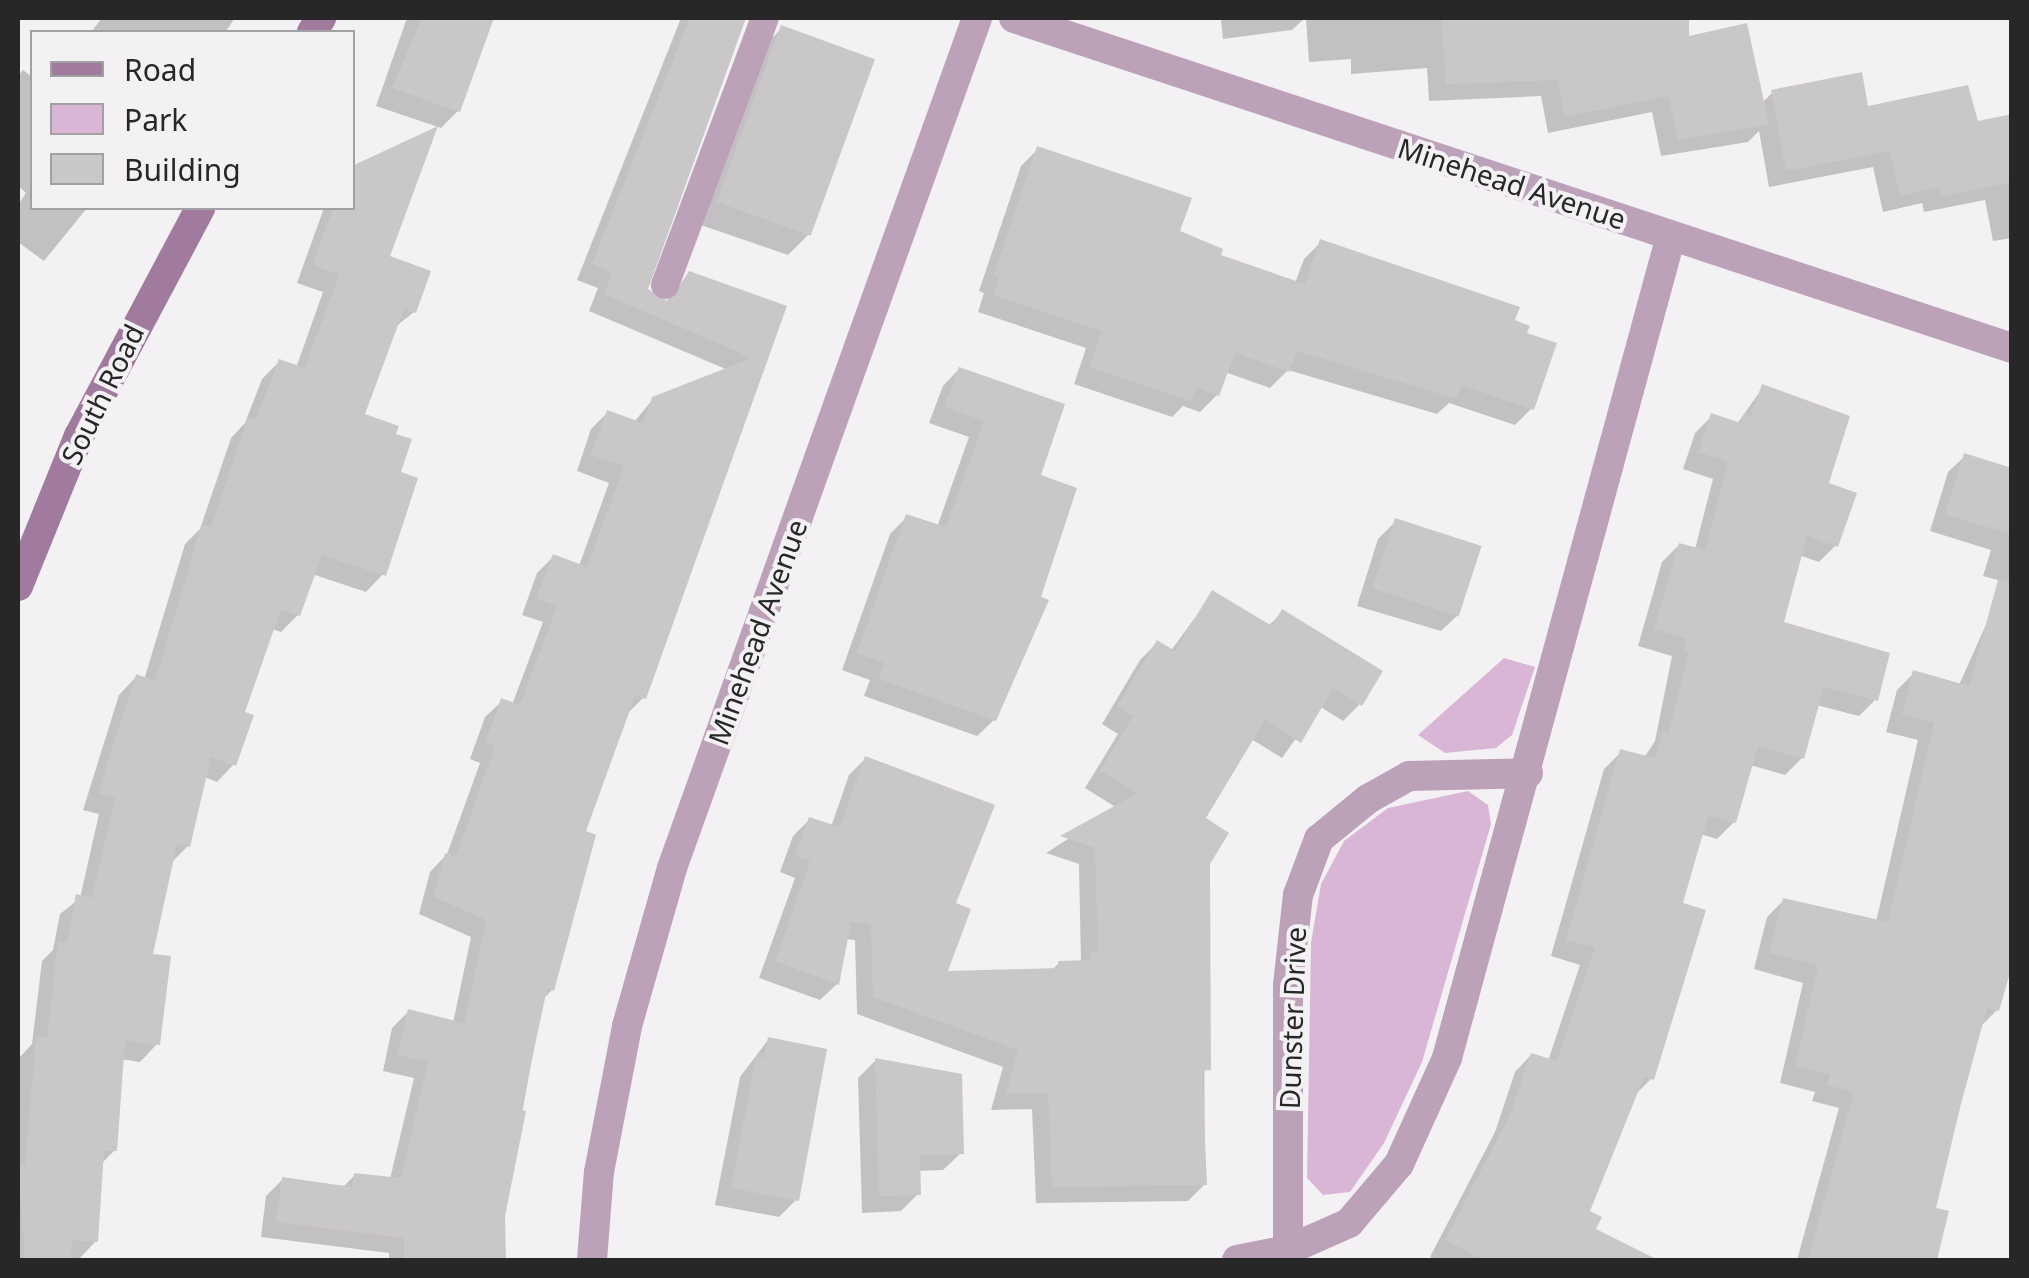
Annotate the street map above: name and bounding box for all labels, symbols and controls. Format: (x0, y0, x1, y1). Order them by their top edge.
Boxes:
legend (30, 30, 355, 210)
text: Road (124, 49, 196, 90)
text: Park (124, 99, 187, 140)
street label: Minehead Avenue (1394, 130, 1630, 236)
text: Building (124, 149, 241, 190)
street label: South Road (54, 319, 150, 469)
street label: Minehead Avenue (701, 515, 813, 749)
street label: Dunster Drive (1272, 926, 1312, 1110)

